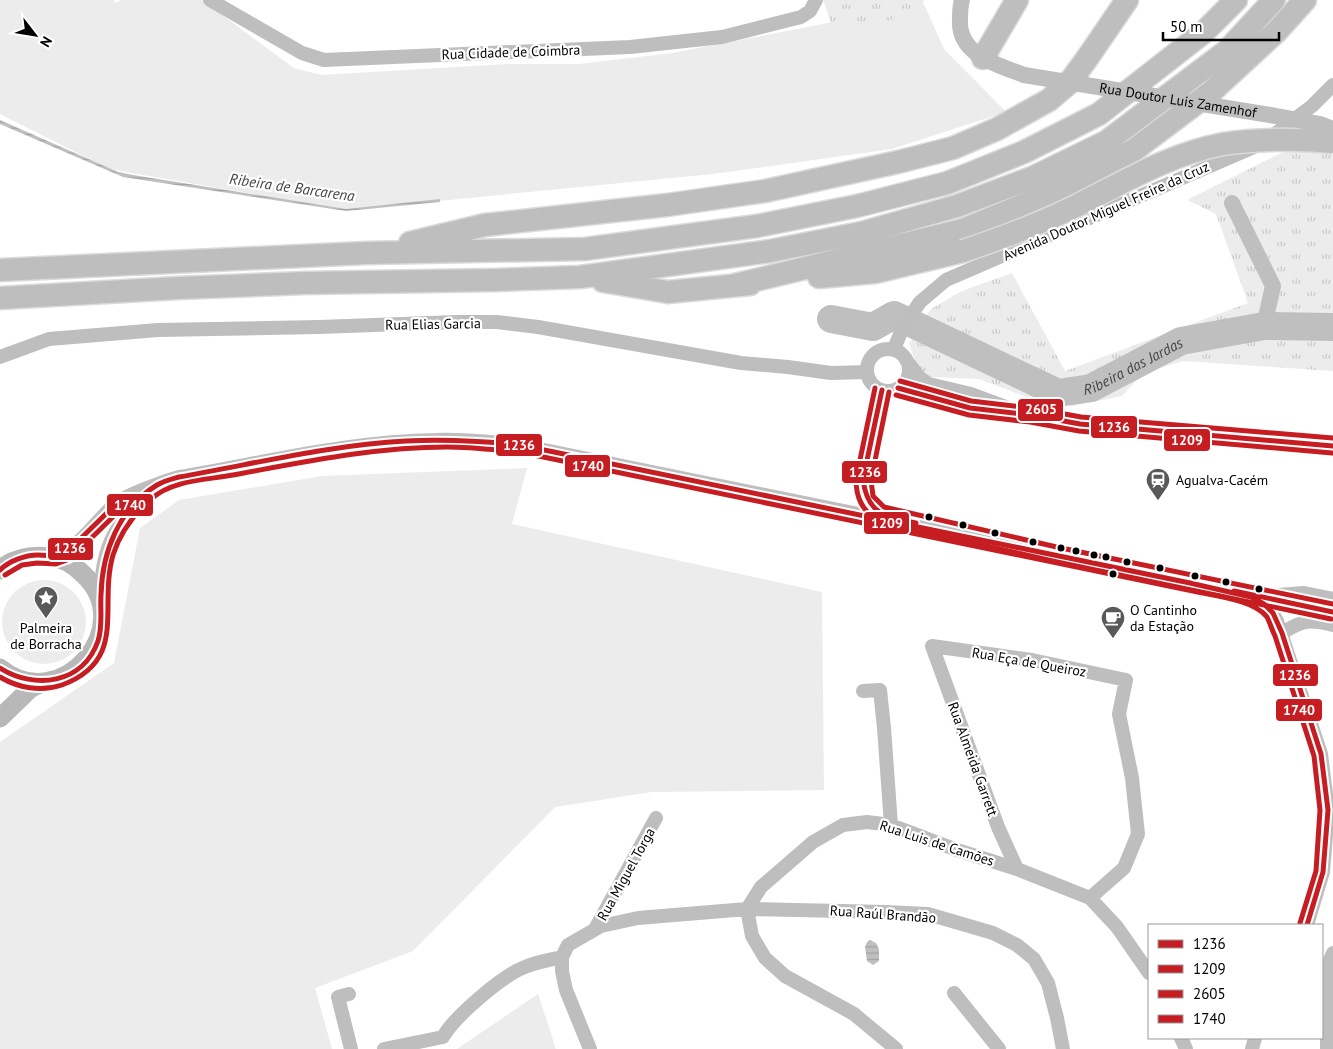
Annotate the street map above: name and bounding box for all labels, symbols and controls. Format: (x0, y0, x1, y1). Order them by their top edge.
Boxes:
north arrow (10, 10, 60, 60)
scale bar (1163, 10, 1279, 42)
text: 50 m (1170, 17, 1203, 36)
text: N (36, 33, 56, 50)
street label: Rua Cidade de Coimbra (441, 41, 581, 63)
street label: Rua Doutor Luis Zamenhof (1098, 78, 1258, 122)
street label: Avenida Doutor Miguel Freire da Cruz (1000, 157, 1212, 265)
water label: Ribeira de Barcarena (228, 169, 357, 205)
street label: Rua Elias Garcia (385, 314, 481, 334)
water label: Ribeira das Jardas (1082, 332, 1186, 399)
line badge: 2605 (1017, 398, 1064, 422)
text: 2605 (1025, 400, 1057, 418)
line badge: 1236 (1090, 415, 1138, 439)
text: 1236 (1098, 418, 1130, 436)
line badge: 1209 (1163, 428, 1211, 452)
text: 1209 (1171, 431, 1203, 449)
line badge: 1236 (495, 433, 543, 457)
text: 1236 (503, 436, 535, 454)
line badge: 1740 (564, 454, 611, 478)
text: 1740 (572, 457, 604, 475)
line badge: 1236 (841, 460, 888, 484)
text: 1236 (849, 463, 881, 481)
station icon: Agualva-Cacém (1145, 467, 1171, 501)
place label: Agualva-Cacém (1176, 471, 1268, 489)
line badge: 1740 (106, 493, 154, 517)
text: 1740 (114, 496, 146, 514)
line badge: 1209 (863, 511, 910, 535)
unlabelled marker (924, 512, 934, 522)
text: 1209 (871, 514, 903, 532)
unlabelled marker (958, 520, 968, 530)
unlabelled marker (990, 528, 1000, 538)
line badge: 1236 (47, 537, 94, 561)
unlabelled marker (1028, 537, 1038, 547)
text: 1236 (54, 539, 86, 557)
unlabelled marker (1056, 543, 1066, 553)
unlabelled marker (1071, 546, 1081, 556)
unlabelled marker (1089, 550, 1099, 560)
unlabelled marker (1101, 552, 1111, 562)
unlabelled marker (1122, 557, 1132, 567)
unlabelled marker (1155, 563, 1165, 573)
unlabelled marker (1108, 569, 1118, 579)
unlabelled marker (1190, 571, 1200, 581)
unlabelled marker (1221, 577, 1231, 587)
unlabelled marker (1254, 584, 1264, 594)
place icon: Palmeira de Borracha (33, 585, 59, 619)
place label: O Cantinho da Estação (1130, 601, 1197, 635)
cafe icon: O Cantinho da Estação (1100, 605, 1126, 639)
place label: Palmeira de Borracha (10, 619, 82, 653)
street label: Rua Eça de Queiroz (971, 643, 1087, 681)
line badge: 1236 (1272, 663, 1319, 687)
text: 1236 (1279, 666, 1311, 684)
line badge: 1740 (1275, 698, 1323, 722)
street label: Rua Almeida Garrett (944, 699, 1002, 819)
text: 1740 (1283, 701, 1315, 719)
street label: Rua Luis de Camões (878, 816, 997, 870)
street label: Rua Miguel Torga (593, 824, 659, 924)
street label: Rua Raúl Brandão (829, 901, 937, 927)
legend (1148, 924, 1323, 1039)
text: 1236 (1193, 934, 1226, 953)
text: 1209 (1193, 959, 1226, 978)
text: 2605 (1193, 984, 1226, 1003)
text: 1740 (1193, 1009, 1226, 1028)

